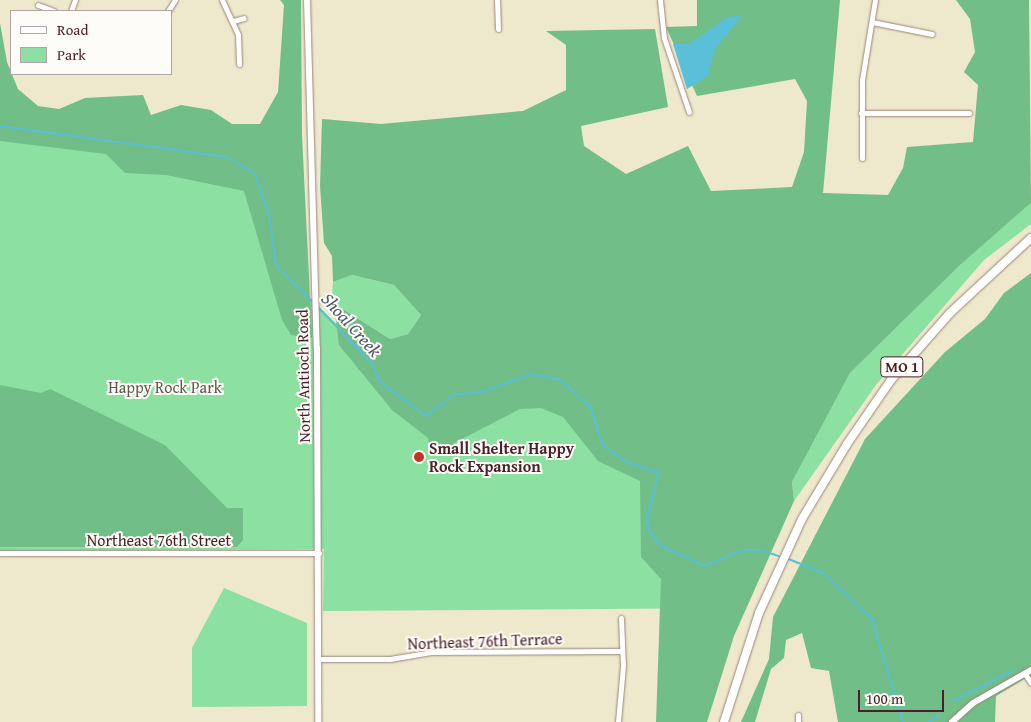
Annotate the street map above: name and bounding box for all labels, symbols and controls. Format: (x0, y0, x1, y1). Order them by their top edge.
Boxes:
legend (10, 10, 172, 75)
text: Road (57, 19, 88, 40)
text: Park (57, 44, 86, 65)
water label: Shoal Creek (317, 288, 385, 362)
street label: North Antioch Road (292, 309, 314, 443)
road number: MO 1 (880, 354, 924, 380)
park label: Happy Rock Park (108, 377, 222, 397)
place label: Small Shelter Happy Rock Expansion (429, 438, 574, 476)
marker: Small Shelter Happy Rock Expansion (413, 451, 425, 463)
street label: Northeast 76th Street (87, 530, 231, 550)
street label: Northeast 76th Terrace (407, 629, 563, 653)
scale bar (861, 680, 947, 712)
text: 100 m (866, 688, 903, 709)

